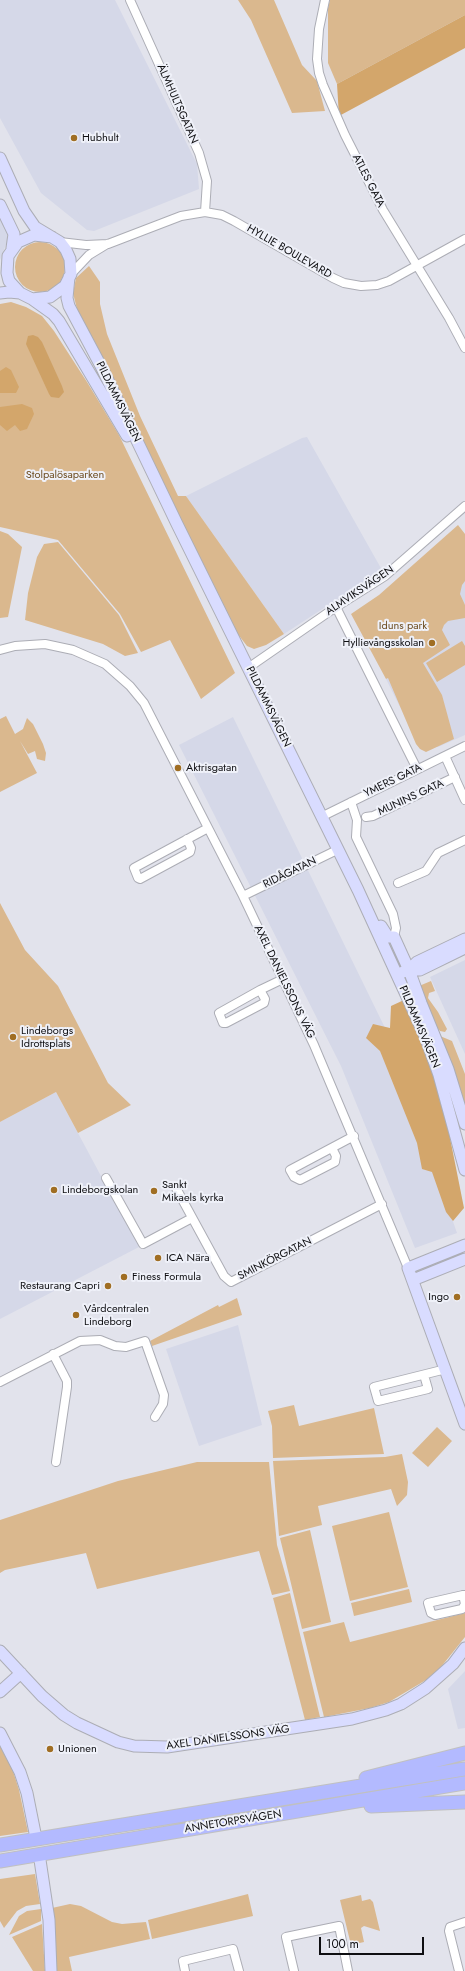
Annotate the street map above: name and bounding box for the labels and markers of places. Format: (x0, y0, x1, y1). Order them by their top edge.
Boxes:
place label: Hubhult (82, 131, 119, 145)
marker: Hubhult (69, 133, 79, 143)
place label: Hyllievångsskolan (343, 636, 424, 650)
marker: Hyllievångsskolan (427, 638, 437, 648)
place label: Aktrisgatan (186, 761, 237, 775)
marker: Aktrisgatan (173, 763, 183, 773)
place label: Lindeborgs Idrottsplats (21, 1024, 73, 1050)
marker: Lindeborgs Idrottsplats (8, 1032, 18, 1042)
place label: Sankt Mikaels kyrka (162, 1178, 224, 1204)
place label: Lindeborgskolan (62, 1183, 138, 1197)
marker: Lindeborgskolan (49, 1185, 59, 1195)
marker: Sankt Mikaels kyrka (149, 1186, 159, 1196)
place label: ICA Nära (166, 1251, 210, 1265)
marker: ICA Nära (153, 1253, 163, 1263)
place label: Finess Formula (132, 1270, 201, 1284)
marker: Finess Formula (119, 1272, 129, 1282)
place label: Restaurang Capri (20, 1279, 100, 1293)
marker: Restaurang Capri (103, 1281, 113, 1291)
place label: Ingo (428, 1290, 449, 1304)
marker: Ingo (452, 1292, 462, 1302)
place label: Vårdcentralen Lindeborg (84, 1302, 149, 1328)
marker: Vårdcentralen Lindeborg (71, 1310, 81, 1320)
place label: Unionen (58, 1742, 97, 1756)
marker: Unionen (45, 1744, 55, 1754)

